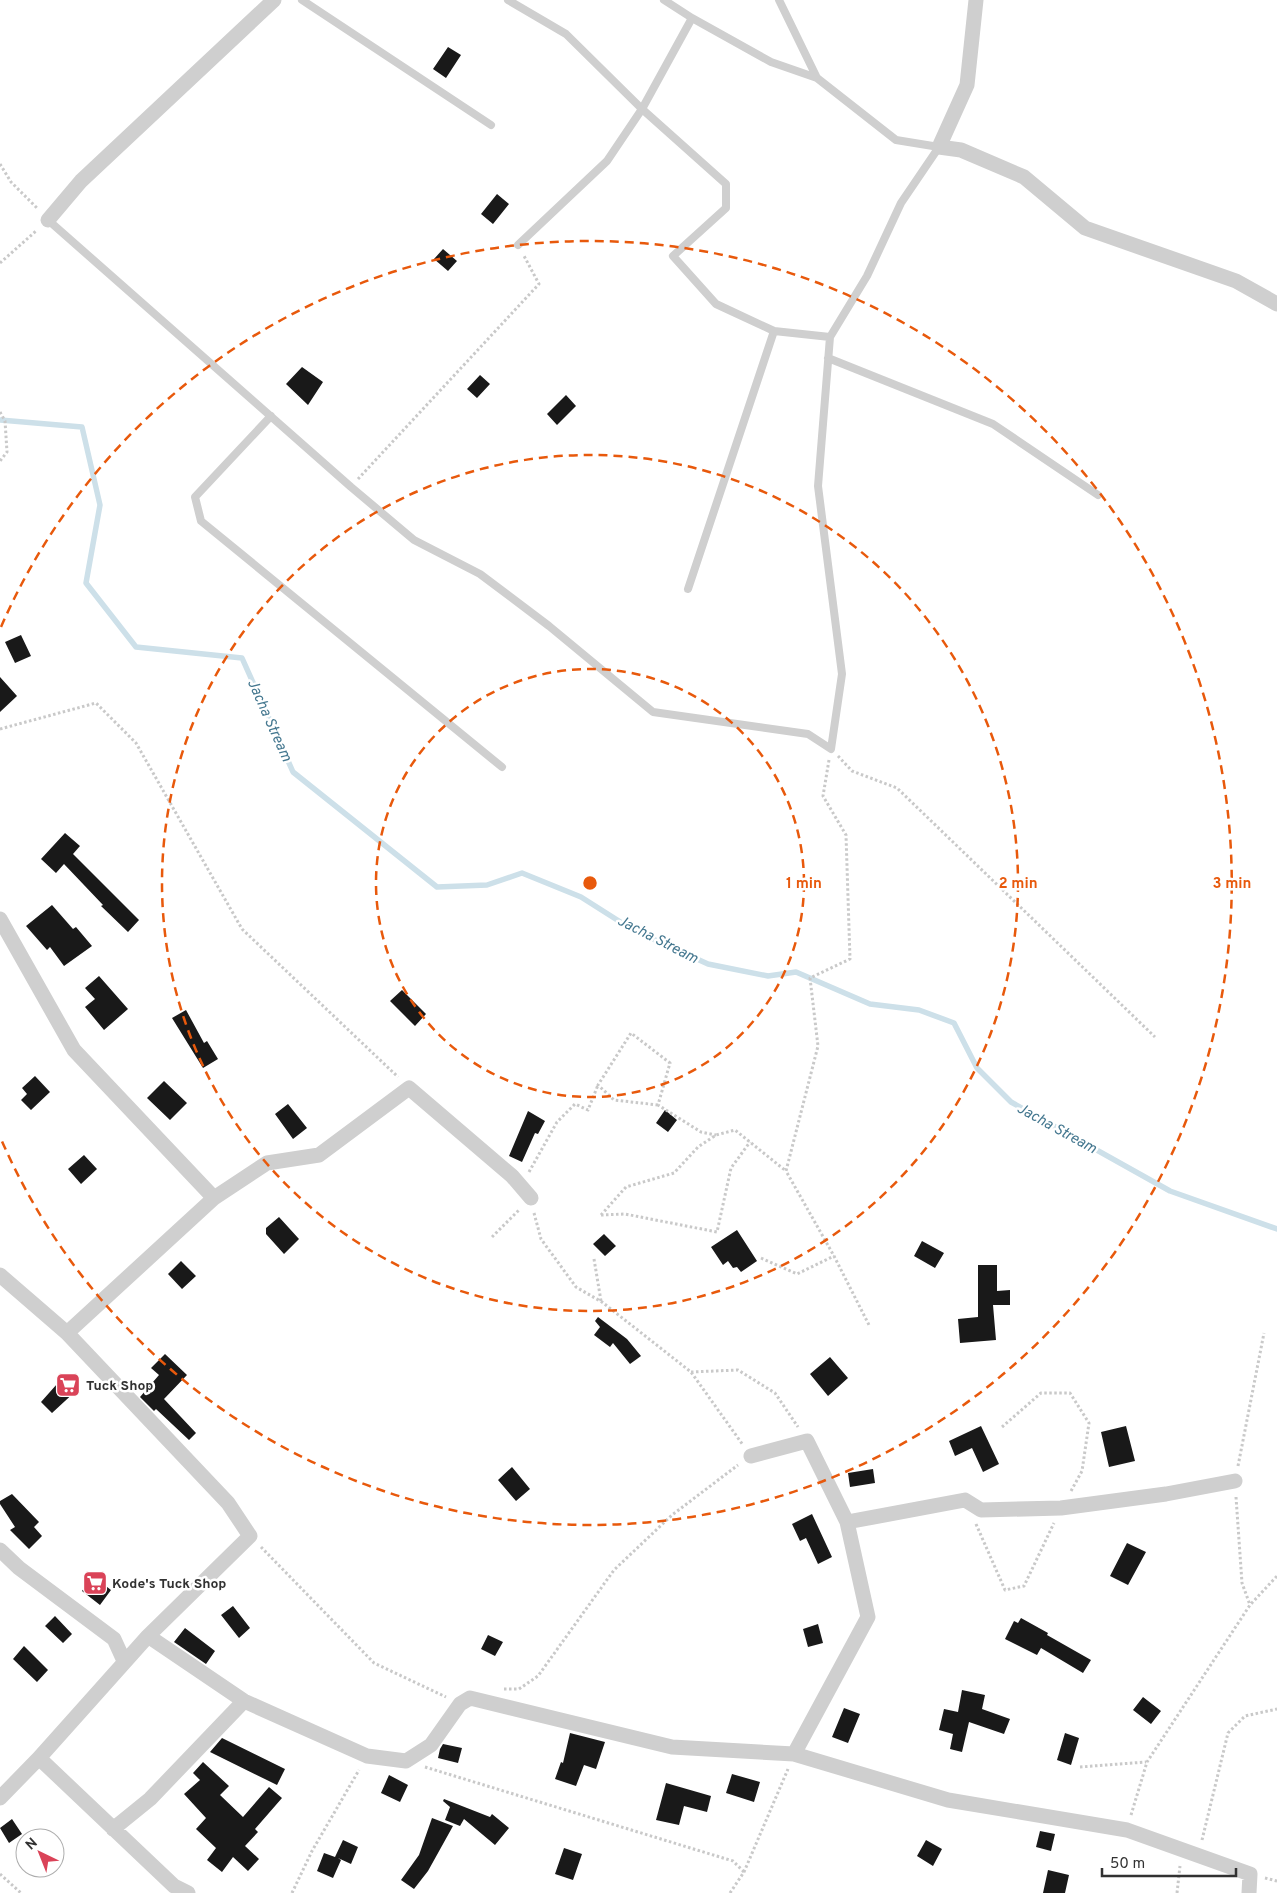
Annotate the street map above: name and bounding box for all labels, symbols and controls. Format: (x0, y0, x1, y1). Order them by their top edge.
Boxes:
water label: Jacha Stream (242, 676, 296, 765)
centre of rings (581, 874, 599, 892)
text: 1 min (786, 875, 822, 894)
text: 2 min (998, 875, 1038, 894)
text: 3 min (1212, 875, 1252, 894)
water label: Jacha Stream (614, 912, 702, 969)
water label: Jacha Stream (1013, 1100, 1100, 1159)
supermarket icon: Tuck Shop (55, 1372, 81, 1398)
place label: Tuck Shop (86, 1378, 153, 1395)
supermarket icon: Kode's Tuck Shop (82, 1570, 108, 1596)
place label: Kode's Tuck Shop (112, 1576, 226, 1593)
north arrow (15, 1828, 65, 1878)
text: N (23, 1835, 42, 1854)
scale bar (1102, 1846, 1236, 1878)
text: 50 m (1110, 1855, 1145, 1874)

